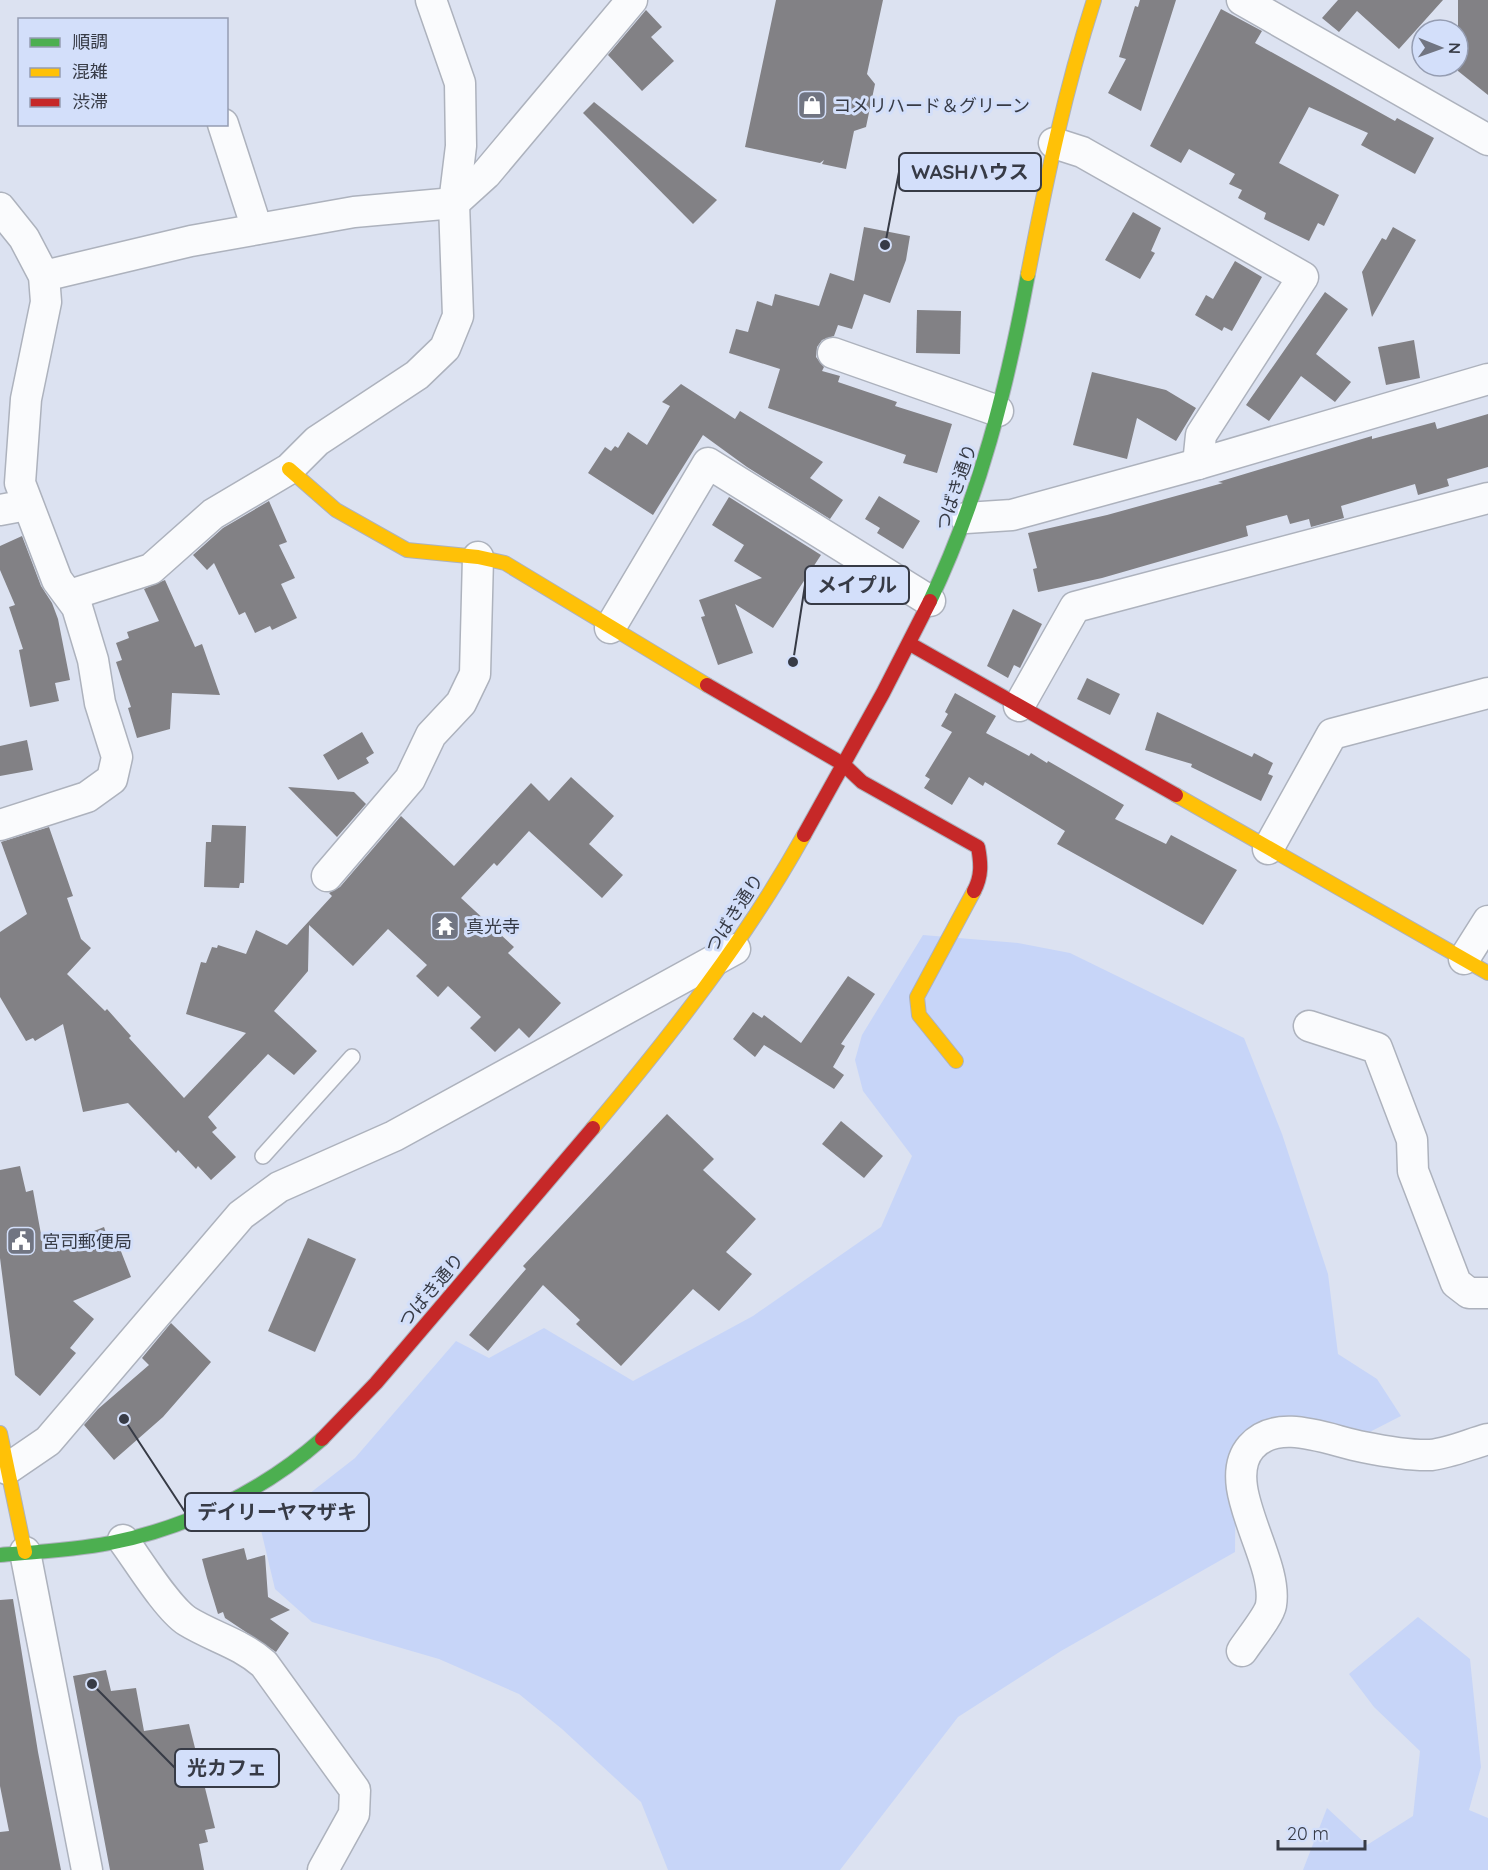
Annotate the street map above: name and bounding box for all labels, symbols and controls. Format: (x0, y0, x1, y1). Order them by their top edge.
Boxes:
legend (18, 18, 228, 126)
north arrow (1410, 18, 1470, 78)
text: 順調 (72, 30, 108, 53)
text: N (1445, 42, 1465, 54)
text: 混雑 (72, 60, 108, 83)
shop icon: コメリハード＆グリーン (796, 89, 828, 121)
text: 渋滞 (72, 90, 108, 113)
place label: コメリハード＆グリーン (833, 94, 1030, 117)
callout: WASHハウス (899, 153, 1041, 191)
text: WASHハウス (911, 159, 1029, 184)
street label: つばき通り (930, 441, 982, 533)
callout: メイプル (805, 566, 909, 604)
text: メイプル (817, 572, 897, 597)
street label: つばき通り (700, 869, 768, 957)
temple icon: 真光寺 (429, 910, 461, 942)
place label: 真光寺 (466, 915, 520, 938)
public building icon: 宮司郵便局 (5, 1225, 37, 1257)
place label: 宮司郵便局 (42, 1230, 132, 1253)
street label: つばき通り (393, 1248, 469, 1332)
callout: デイリーヤマザキ (185, 1493, 369, 1531)
text: デイリーヤマザキ (197, 1499, 357, 1524)
callout: 光カフェ (175, 1749, 279, 1787)
text: 光カフェ (187, 1755, 267, 1780)
scale bar (1278, 1813, 1365, 1851)
text: 20 m (1287, 1822, 1329, 1845)

